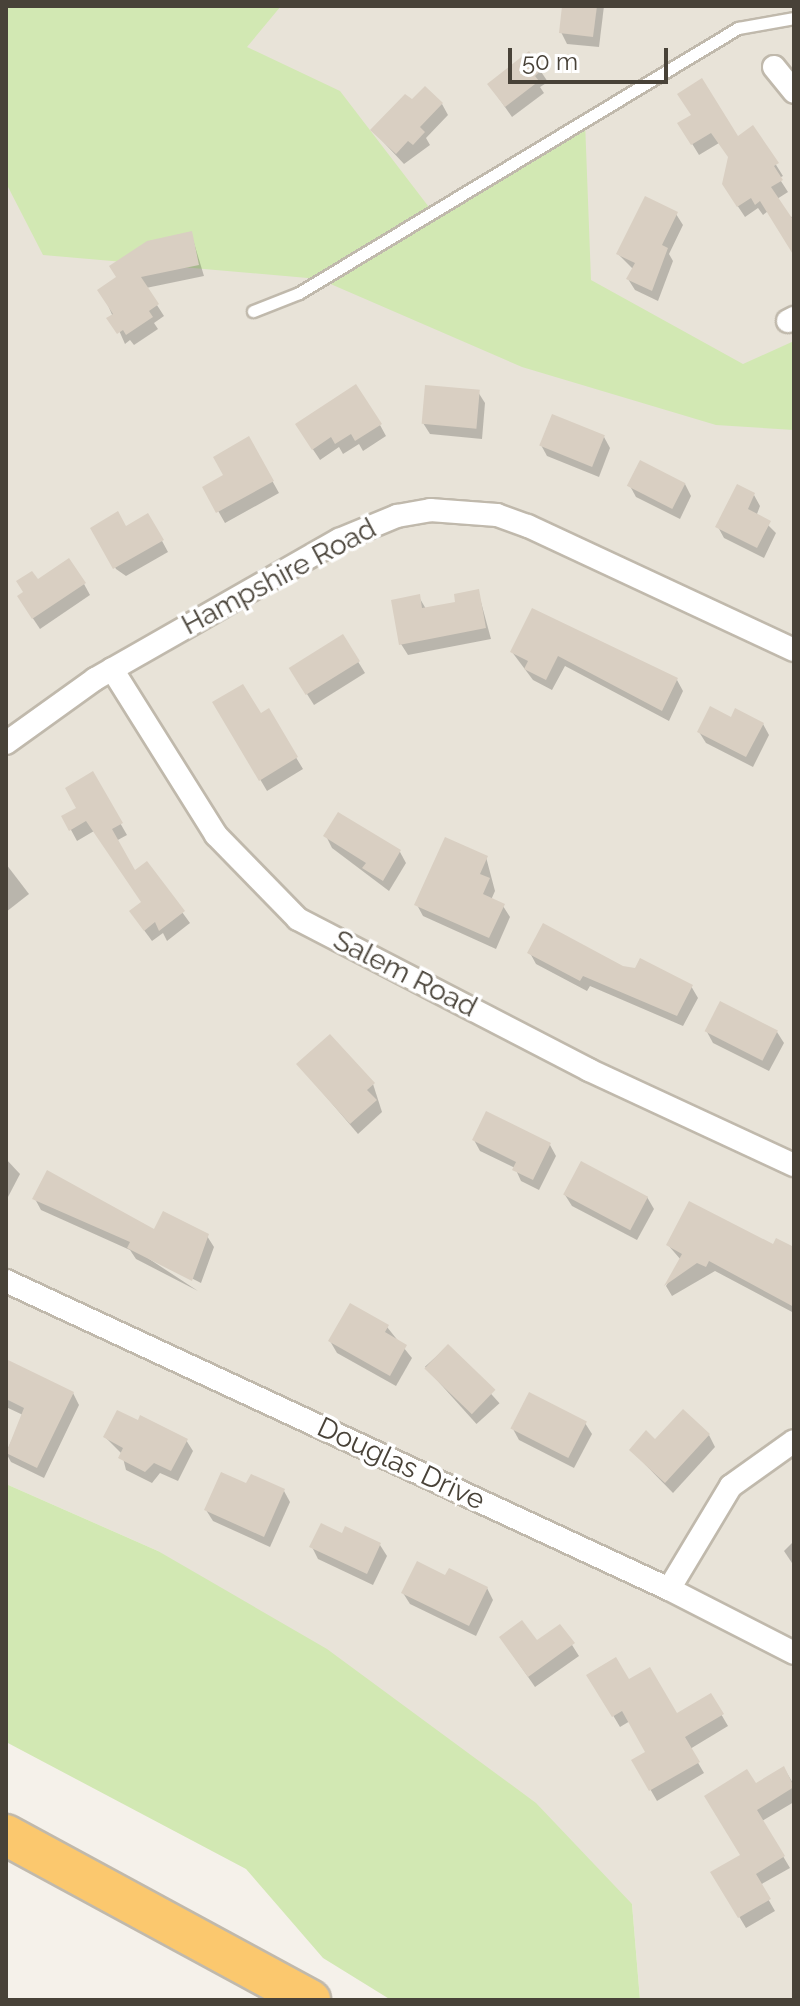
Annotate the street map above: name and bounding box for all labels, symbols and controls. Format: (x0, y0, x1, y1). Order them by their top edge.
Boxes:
scale bar (512, 32, 672, 82)
text: 50 m (522, 47, 578, 76)
street label: Hampshire Road (176, 512, 382, 642)
street label: Salem Road (328, 924, 482, 1024)
street label: Douglas Drive (312, 1411, 490, 1517)

